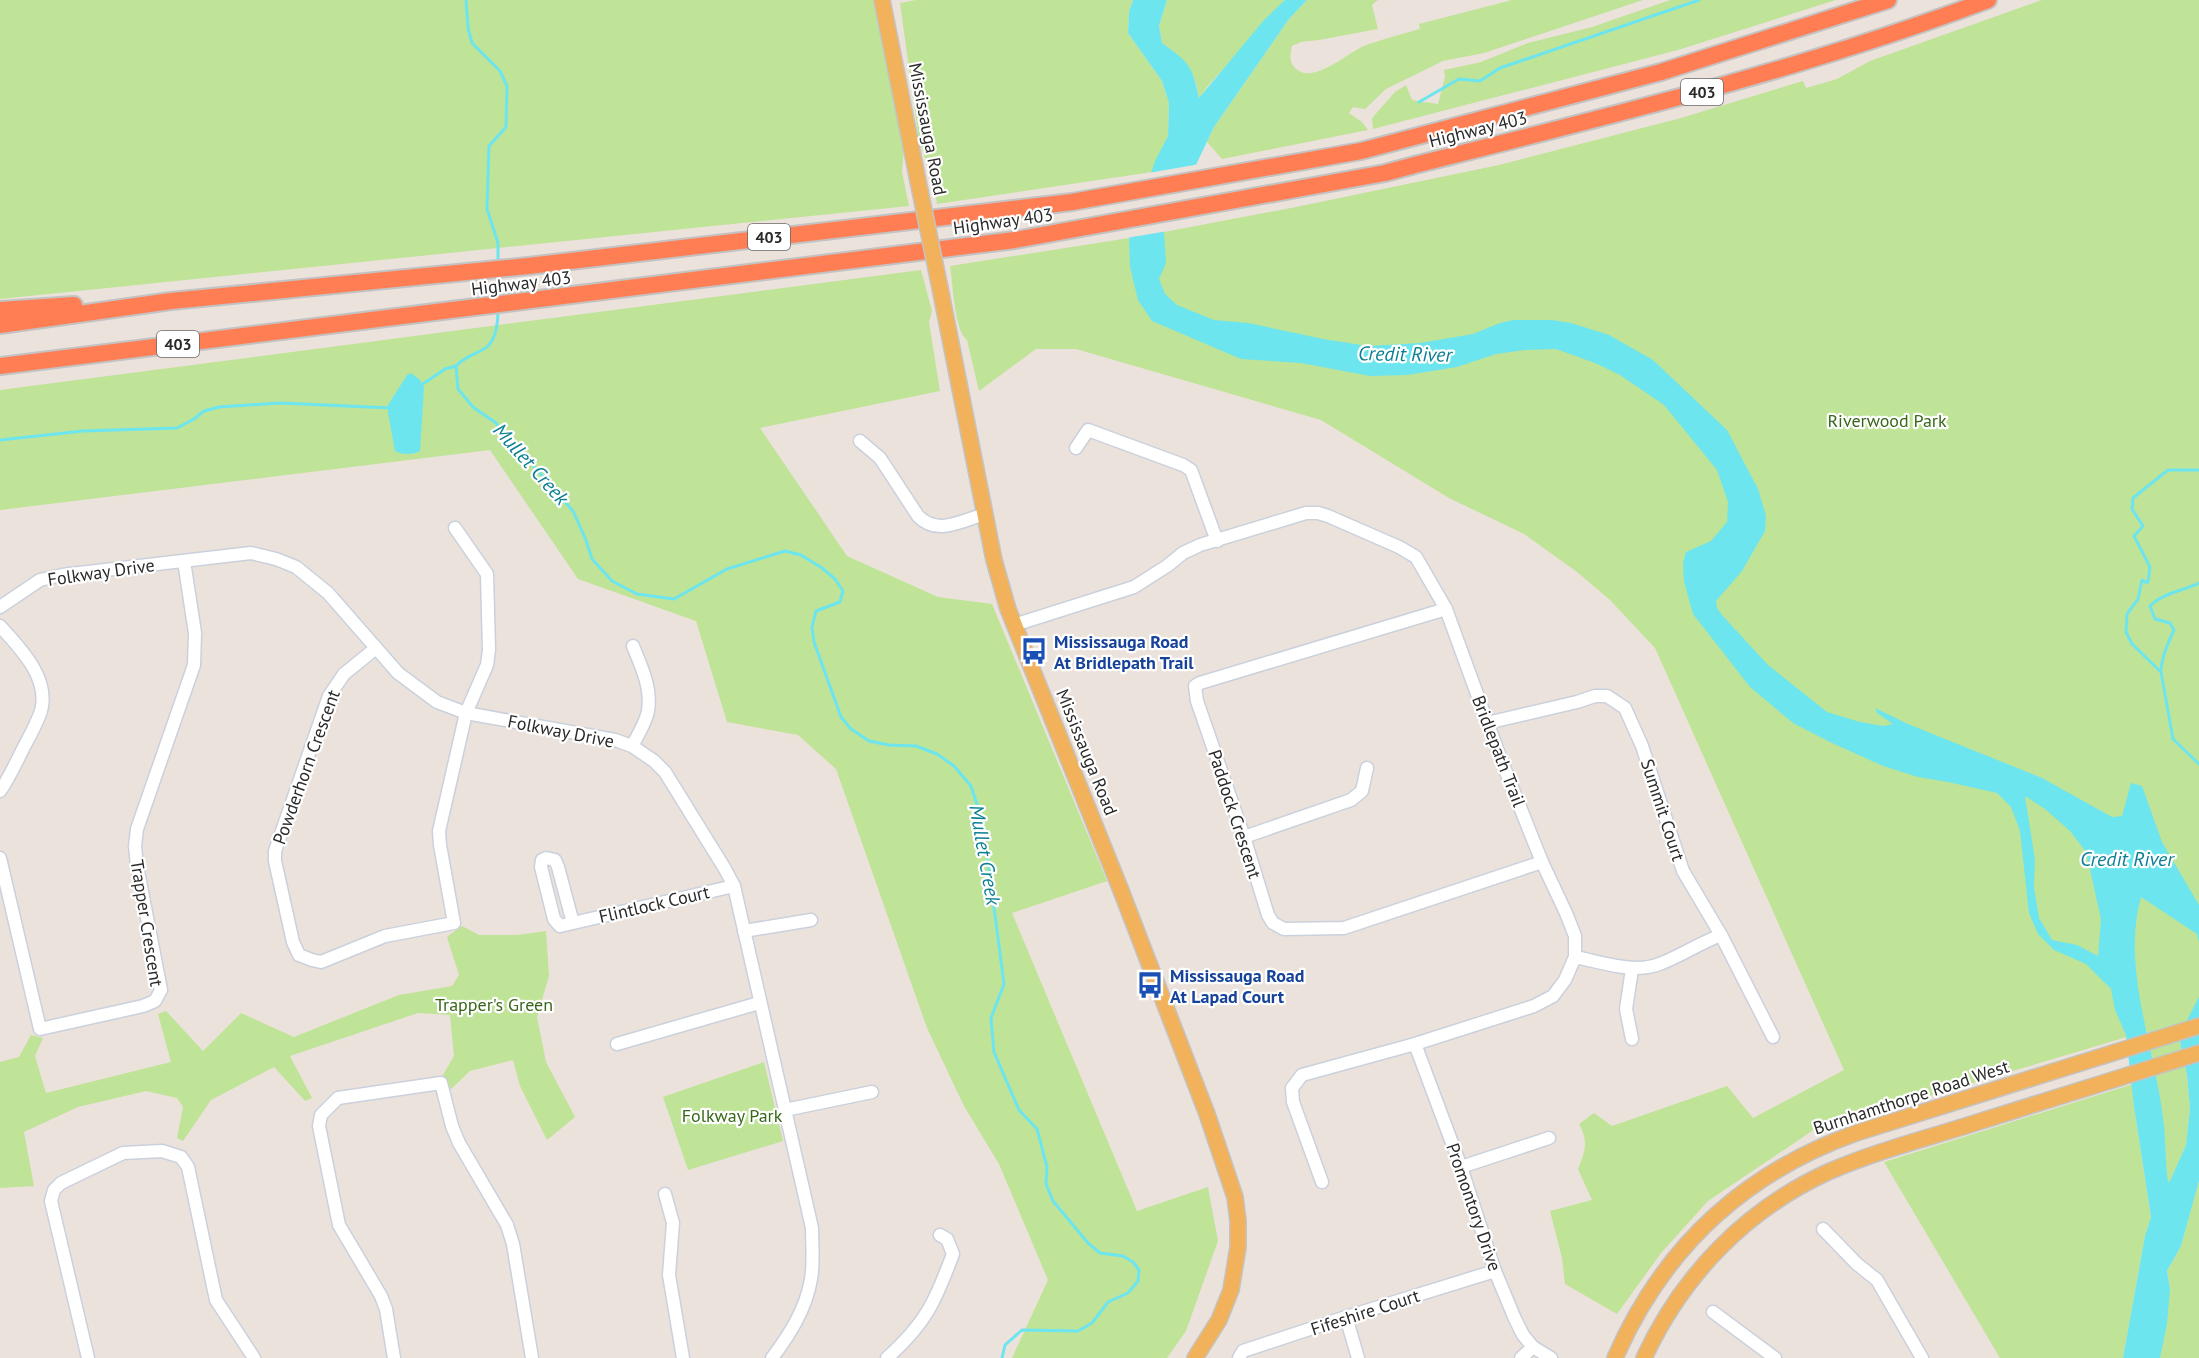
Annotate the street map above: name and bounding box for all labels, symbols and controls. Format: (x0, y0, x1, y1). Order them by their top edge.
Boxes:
street label: Mississauga Road (904, 61, 952, 197)
road number: 403 (1681, 79, 1723, 105)
street label: Highway 403 (1426, 106, 1530, 152)
street label: Highway 403 (952, 203, 1054, 239)
road number: 403 (748, 224, 790, 250)
street label: Highway 403 (470, 265, 572, 301)
road number: 403 (157, 331, 199, 357)
water label: Credit River (1358, 340, 1454, 368)
park label: Riverwood Park (1827, 409, 1947, 432)
water label: Mullet Creek (487, 418, 575, 511)
street label: Folkway Drive (46, 553, 156, 591)
place label: Mississauga Road At Bridlepath Trail (1054, 630, 1194, 674)
bus stop icon: Mississauga Road At Bridlepath Trail (1019, 636, 1049, 666)
street label: Mississauga Road (1051, 685, 1123, 819)
street label: Powderhorn Crescent (267, 687, 345, 847)
street label: Bridlepath Trail (1467, 692, 1531, 811)
street label: Folkway Drive (506, 709, 616, 753)
street label: Paddock Crescent (1203, 747, 1267, 881)
street label: Summit Court (1636, 756, 1690, 864)
water label: Mullet Creek (963, 803, 1007, 908)
water label: Credit River (2080, 846, 2175, 872)
street label: Trapper Crescent (126, 858, 168, 988)
street label: Flintlock Court (596, 880, 712, 928)
place label: Mississauga Road At Lapad Court (1170, 964, 1304, 1008)
bus stop icon: Mississauga Road At Lapad Court (1135, 970, 1165, 1000)
park label: Trapper's Green (435, 993, 553, 1016)
street label: Burnhamthorpe Road West (1810, 1054, 2012, 1140)
park label: Folkway Park (682, 1104, 783, 1127)
street label: Promontory Drive (1441, 1140, 1507, 1274)
street label: Fifeshire Court (1308, 1284, 1422, 1340)

